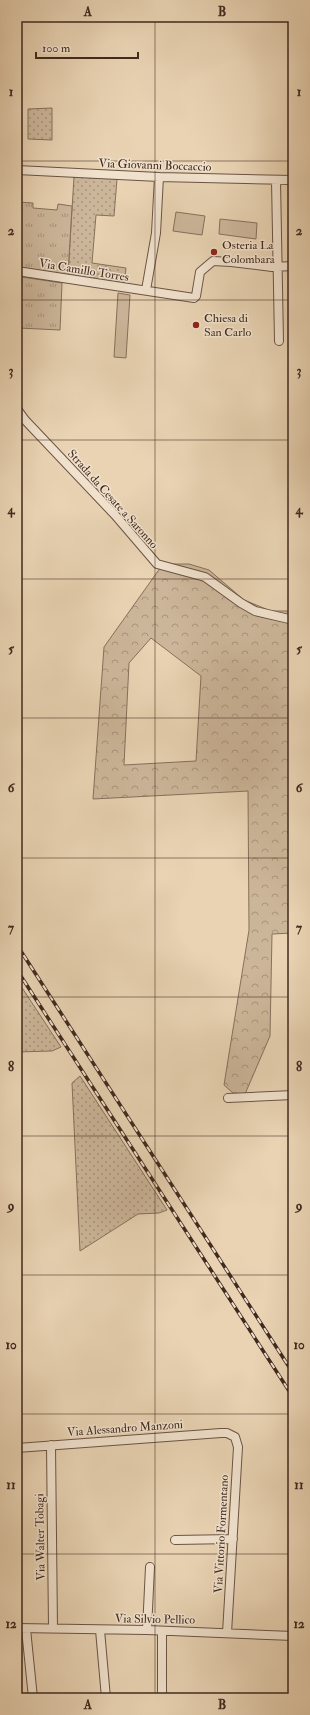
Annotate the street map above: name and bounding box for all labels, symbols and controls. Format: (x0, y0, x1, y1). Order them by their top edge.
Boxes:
text: A (83, 4, 93, 20)
text: B (218, 4, 226, 20)
scale bar (36, 34, 138, 60)
text: 100 m (42, 41, 71, 56)
text: 1 (9, 84, 14, 100)
text: 1 (297, 84, 302, 100)
street label: Via Giovanni Boccaccio (98, 156, 212, 175)
text: 2 (8, 223, 15, 239)
text: 2 (296, 223, 303, 239)
place label: Osteria La Colombara (222, 238, 276, 267)
marker: Osteria La Colombara (209, 247, 219, 257)
street label: Via Camillo Torres (38, 256, 130, 285)
place label: Chiesa di San Carlo (204, 311, 251, 340)
marker: Chiesa di San Carlo (191, 320, 201, 330)
text: 3 (9, 363, 14, 379)
text: 3 (297, 363, 302, 379)
street label: Strada da Cesate a Saronno (64, 447, 161, 552)
text: 4 (6, 502, 15, 518)
text: 4 (294, 502, 303, 518)
text: 5 (8, 641, 14, 657)
text: 5 (296, 641, 302, 657)
text: 6 (8, 780, 16, 796)
text: 6 (296, 780, 304, 796)
text: 7 (8, 920, 15, 936)
text: 7 (296, 920, 303, 936)
text: 8 (8, 1059, 14, 1075)
text: 8 (296, 1059, 302, 1075)
text: 9 (6, 1198, 15, 1214)
text: 9 (294, 1198, 303, 1214)
text: 10 (5, 1337, 17, 1353)
text: 10 (293, 1337, 305, 1353)
street label: Via Alessandro Manzoni (66, 1417, 184, 1440)
street label: Via Vittorio Formentano (211, 1474, 232, 1594)
text: 11 (6, 1477, 16, 1493)
text: 11 (294, 1477, 304, 1493)
street label: Via Walter Tobagi (32, 1493, 49, 1581)
street label: Via Silvio Pellico (115, 1611, 195, 1628)
text: 12 (5, 1616, 17, 1632)
text: 12 (293, 1616, 305, 1632)
text: A (83, 1697, 93, 1713)
text: B (218, 1697, 226, 1713)

